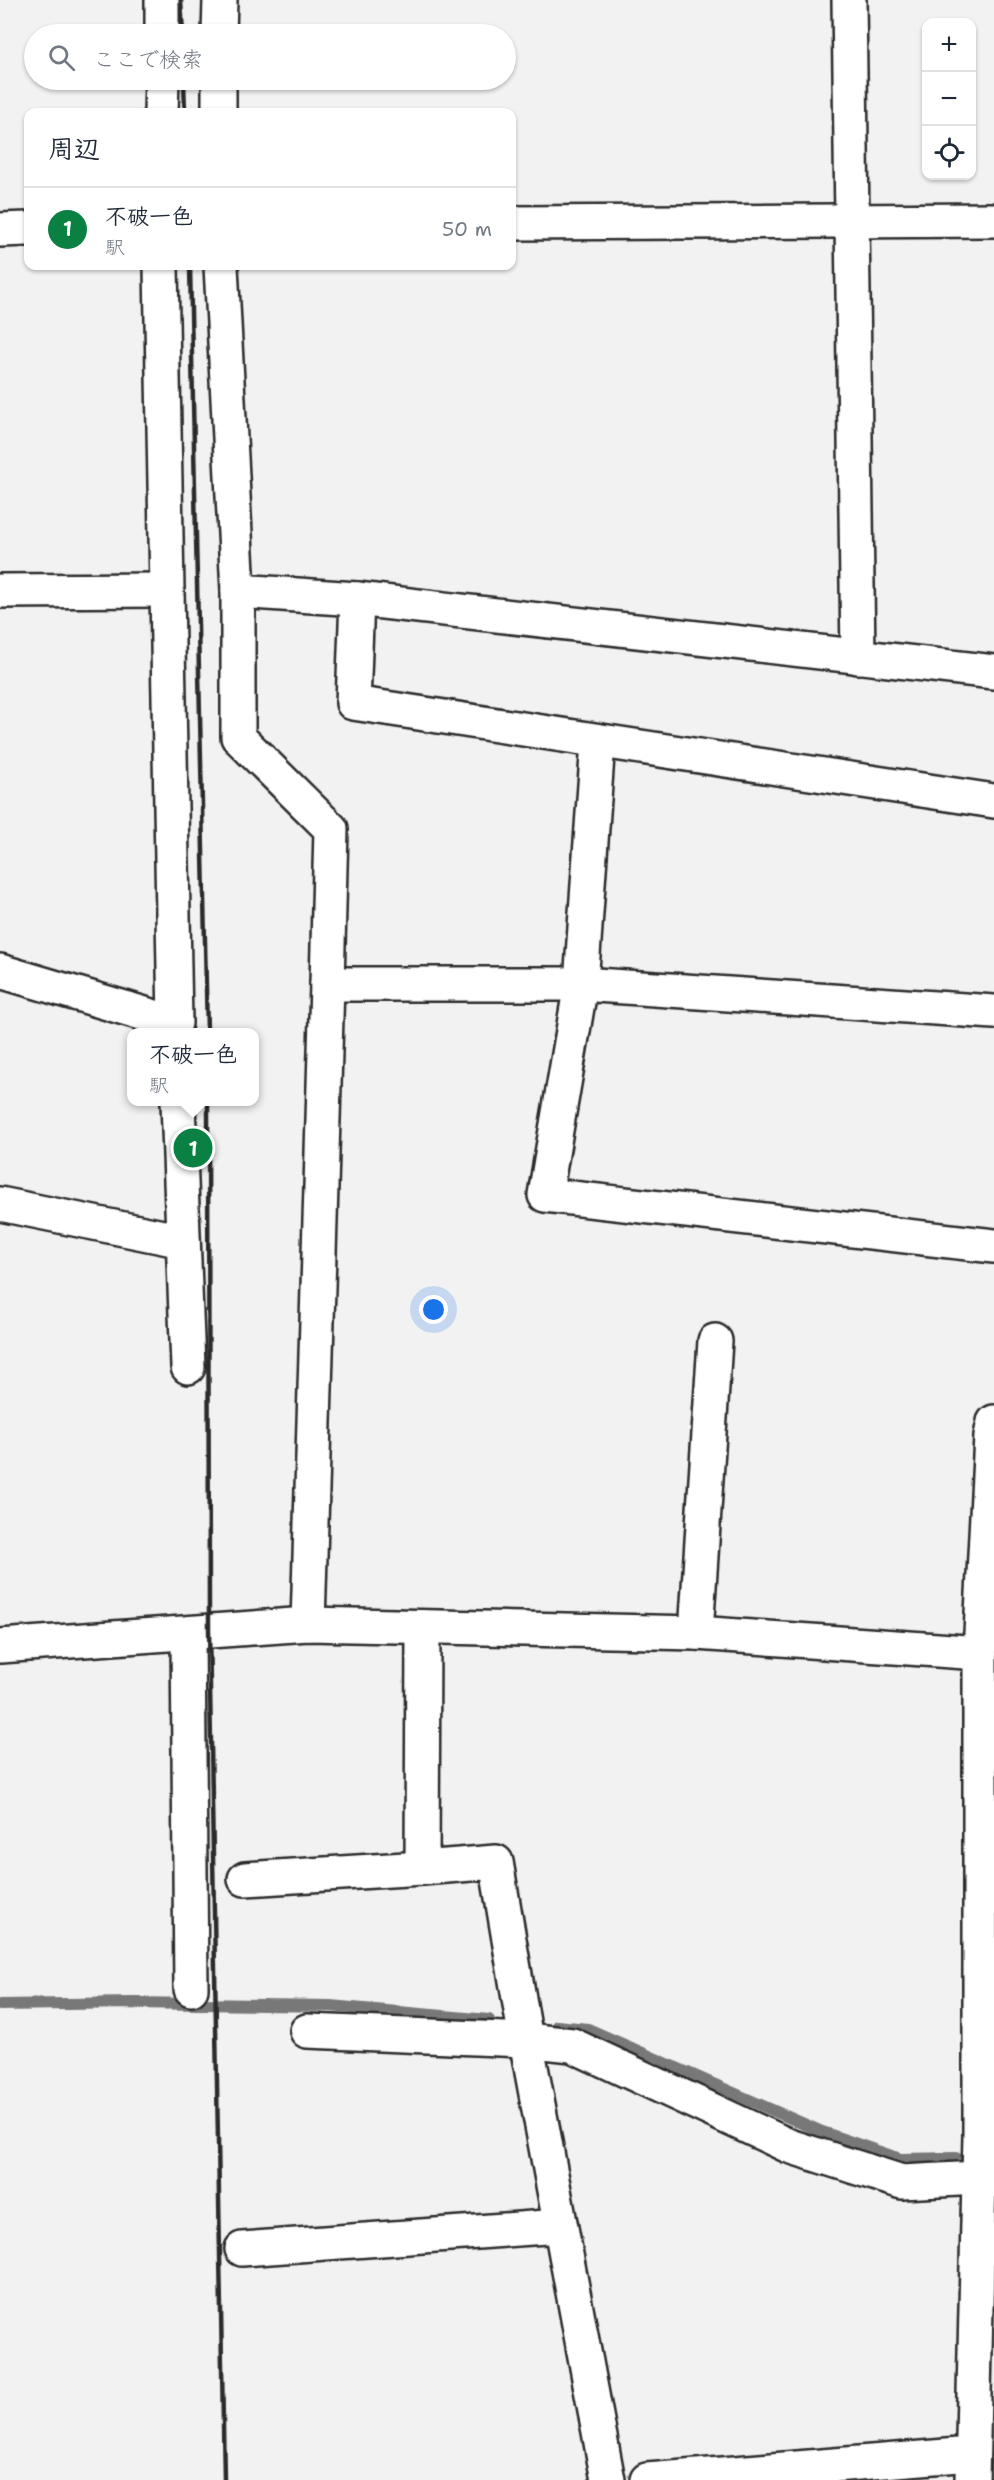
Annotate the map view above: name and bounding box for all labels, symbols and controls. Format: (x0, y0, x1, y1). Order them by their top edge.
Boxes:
map controls (922, 18, 976, 180)
button: + (922, 18, 976, 72)
search box (24, 24, 516, 90)
icon: search (45, 41, 78, 74)
text: ここで検索 (93, 45, 203, 74)
button: − (922, 72, 976, 126)
button: locate (922, 126, 976, 180)
text: 周辺 (48, 131, 100, 166)
text: 不破一色 (105, 202, 193, 231)
text: 1 (63, 216, 72, 242)
text: 50 m (442, 216, 492, 242)
text: 駅 (105, 234, 125, 260)
popup (127, 1028, 259, 1106)
text: 不破一色 (149, 1040, 237, 1069)
text: 駅 (149, 1072, 169, 1098)
pin: 1 (174, 1126, 212, 1170)
your location (419, 1295, 448, 1324)

